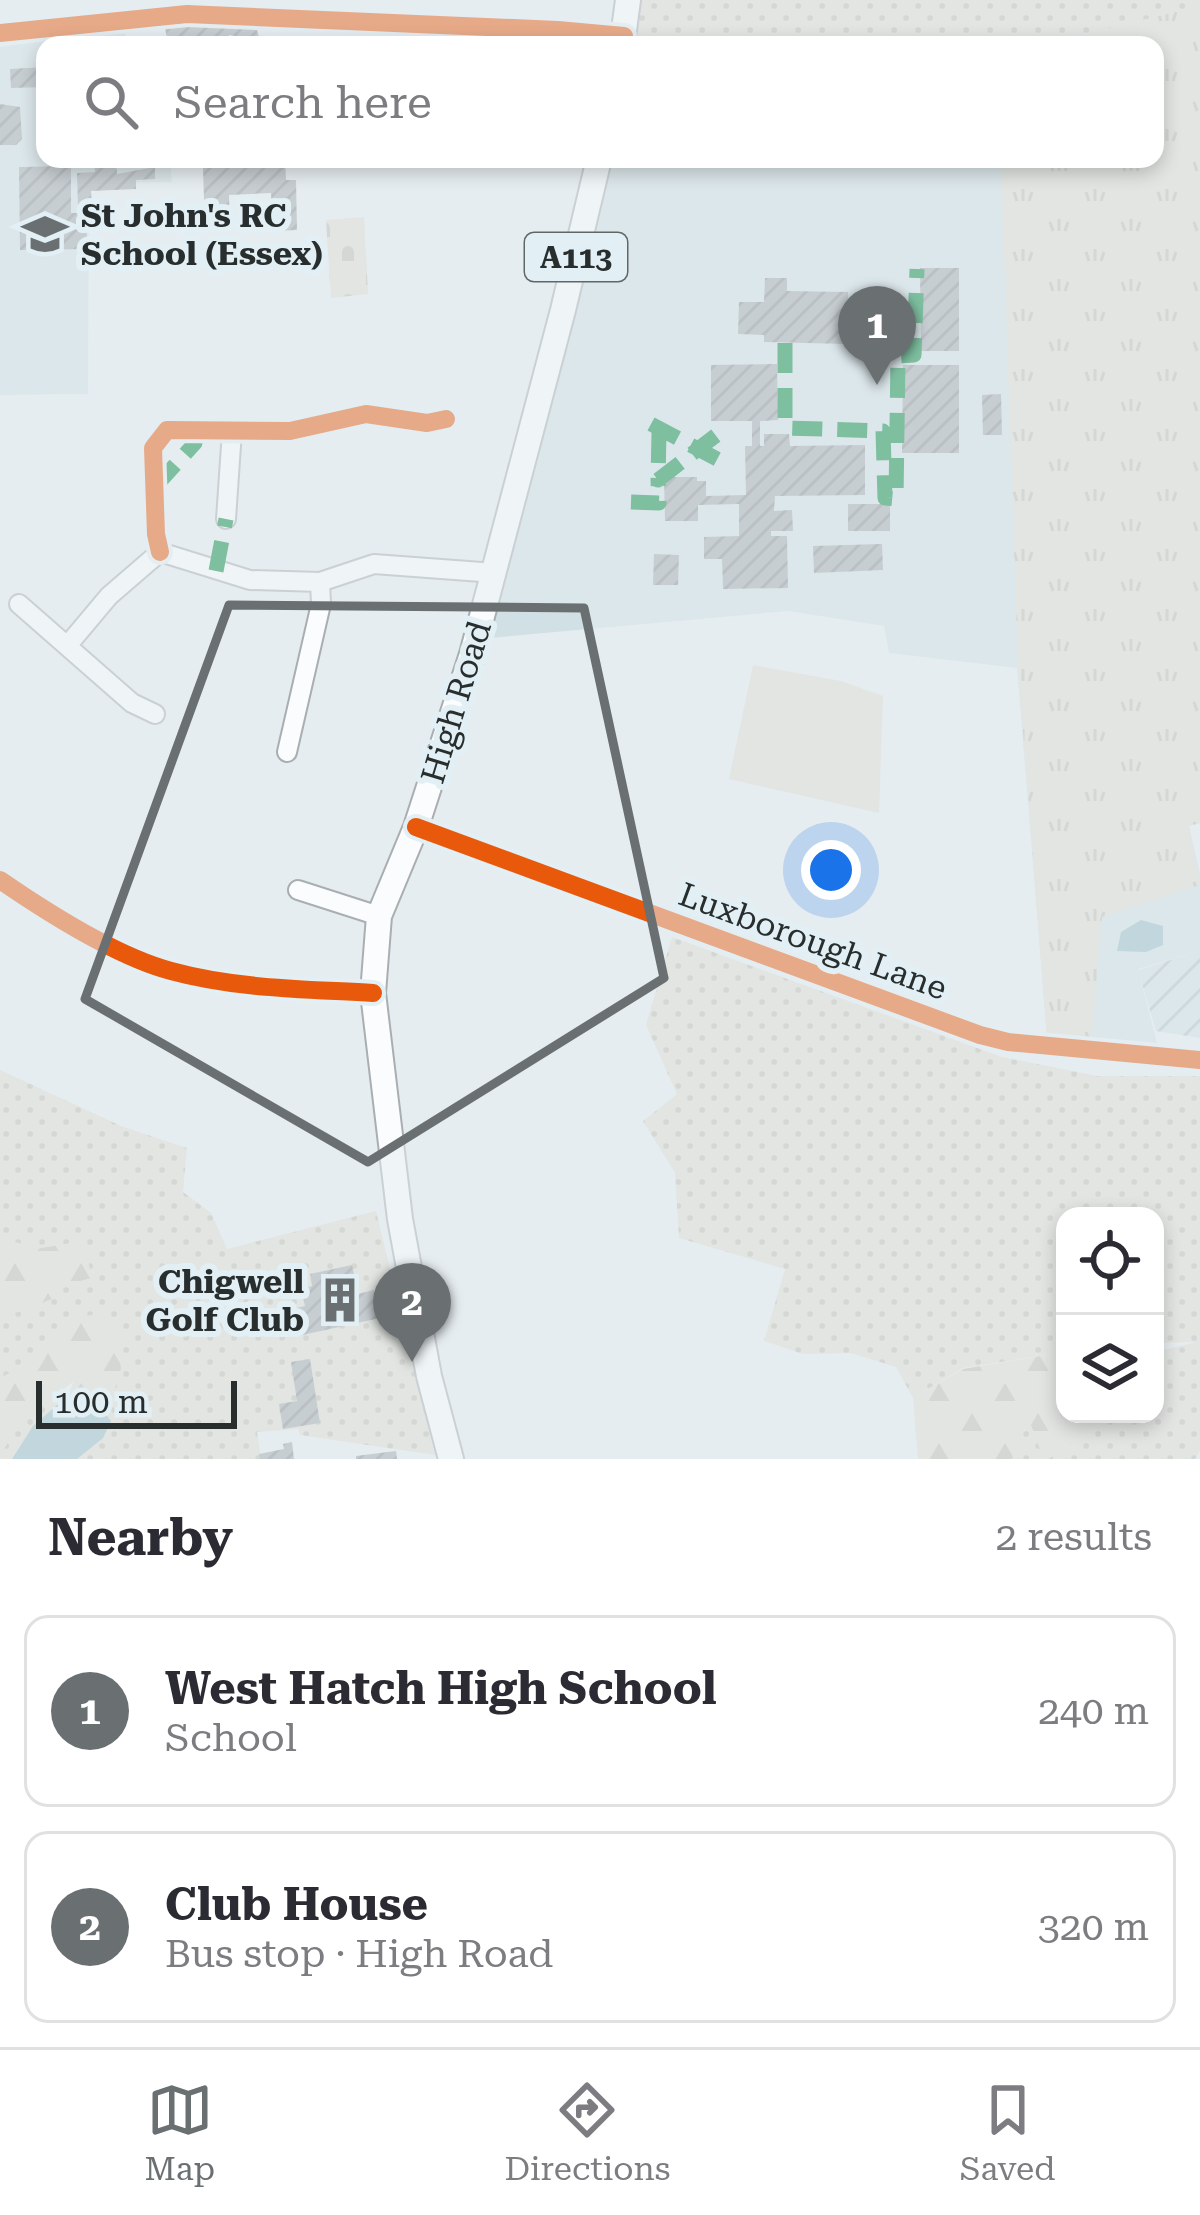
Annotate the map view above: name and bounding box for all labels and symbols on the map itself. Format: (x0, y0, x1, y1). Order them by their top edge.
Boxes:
place label: St John's RC School (Essex) (81, 196, 323, 273)
school or university icon: St John's RC School (Essex) (20, 209, 70, 259)
road number: A113 (525, 233, 627, 281)
pin: 1 (838, 286, 916, 385)
street label: High Road (413, 616, 499, 788)
your location (801, 840, 861, 900)
street label: Luxborough Lane (674, 874, 952, 1008)
place label: Chigwell Golf Club (146, 1262, 304, 1339)
pin: 2 (373, 1263, 451, 1362)
building icon: Chigwell Golf Club (315, 1275, 365, 1325)
scale bar (36, 1375, 237, 1428)

